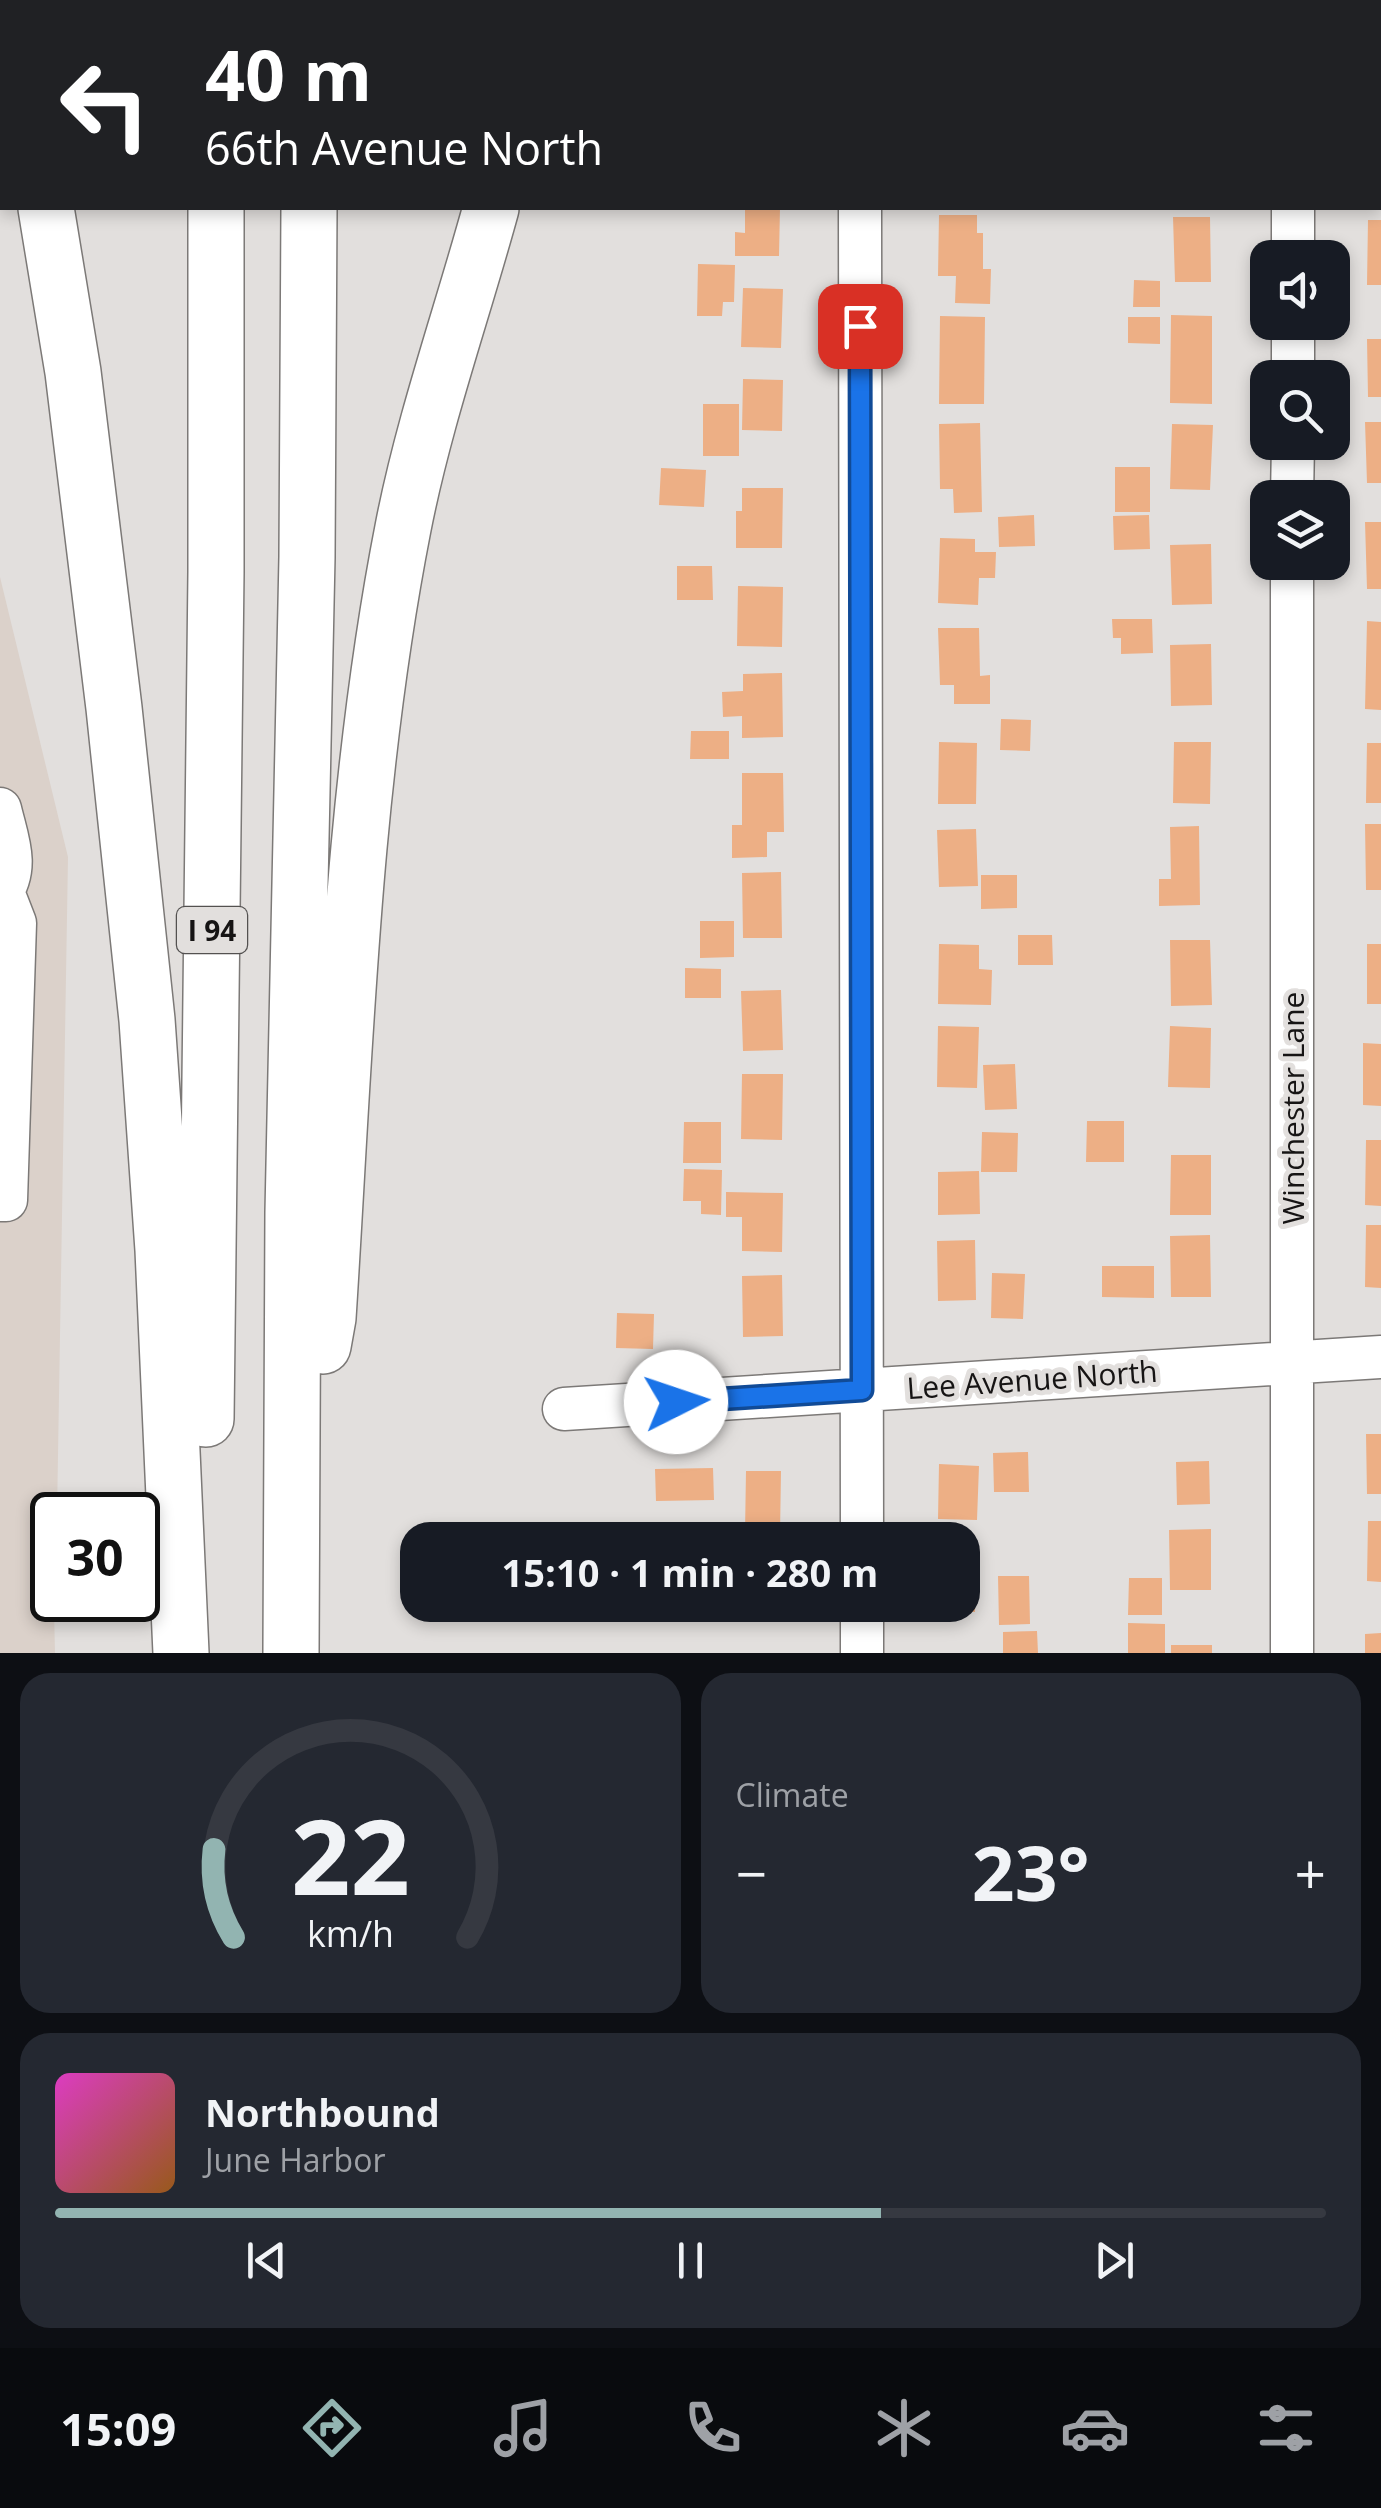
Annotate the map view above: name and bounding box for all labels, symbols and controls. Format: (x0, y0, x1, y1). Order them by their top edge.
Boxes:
text: 40 m (205, 26, 372, 122)
icon: left (40, 40, 170, 170)
text: 66th Avenue North (205, 117, 603, 178)
map controls (1250, 240, 1350, 580)
button: sound (1250, 240, 1350, 340)
pin (818, 284, 903, 369)
icon: arrive (833, 299, 888, 354)
button: search (1250, 360, 1350, 460)
button: layers (1250, 480, 1350, 580)
road number: I 94 (177, 907, 247, 953)
street label: Winchester Lane (1272, 992, 1313, 1224)
position arrow (624, 1350, 728, 1454)
street label: Lee Avenue North (905, 1350, 1159, 1408)
speed limit sign: 30 (30, 1492, 160, 1622)
text: 15:10 · 1 min · 280 m (502, 1546, 878, 1598)
text: Climate (736, 1773, 849, 1816)
text: 22 (291, 1784, 410, 1925)
text: 23° (972, 1821, 1090, 1923)
text: − (736, 1835, 767, 1910)
text: + (1295, 1835, 1326, 1910)
text: km/h (307, 1909, 394, 1957)
text: Northbound (205, 2086, 440, 2138)
text: June Harbor (205, 2138, 385, 2181)
icon: previous (239, 2233, 294, 2288)
icon: pause (663, 2233, 718, 2288)
icon: next (1087, 2233, 1142, 2288)
icon: directions (297, 2393, 367, 2463)
icon: music (488, 2393, 558, 2463)
icon: phone (678, 2393, 748, 2463)
icon: climate (869, 2393, 939, 2463)
icon: car (1060, 2393, 1130, 2463)
icon: filters (1251, 2393, 1321, 2463)
text: 15:09 (60, 2398, 176, 2459)

